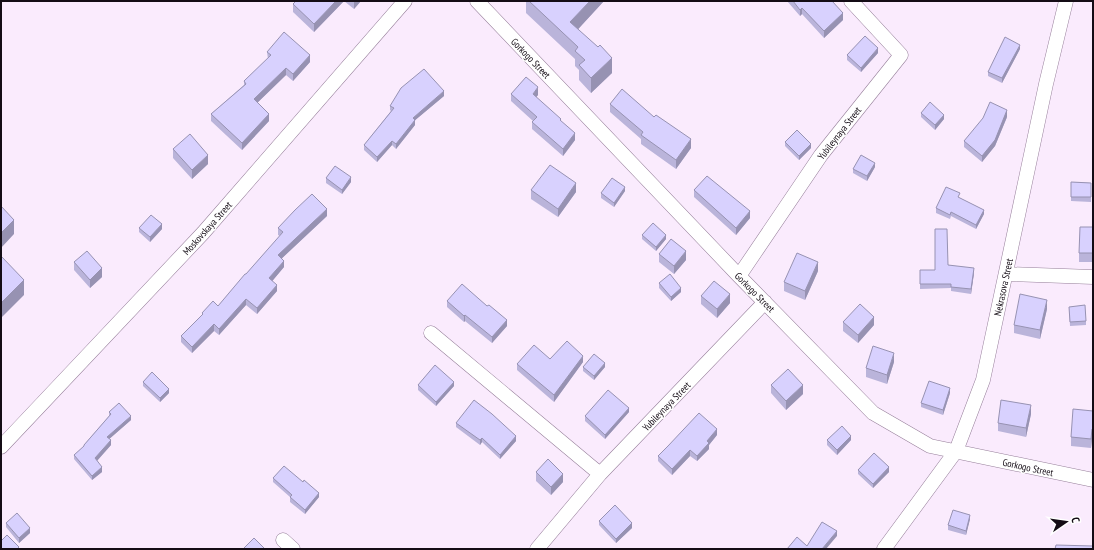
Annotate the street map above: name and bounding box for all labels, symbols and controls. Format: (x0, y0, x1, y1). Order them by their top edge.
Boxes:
street label: Gorkogo Street (508, 35, 553, 82)
street label: Yubileynaya Street (815, 104, 864, 162)
street label: Moskovskaya Street (180, 199, 235, 258)
street label: Nekrasova Street (991, 257, 1016, 317)
street label: Gorkogo Street (732, 270, 778, 315)
street label: Yubileynaya Street (640, 379, 693, 434)
street label: Gorkogo Street (1001, 456, 1055, 479)
north arrow (1046, 502, 1086, 542)
text: С (1068, 516, 1083, 524)

